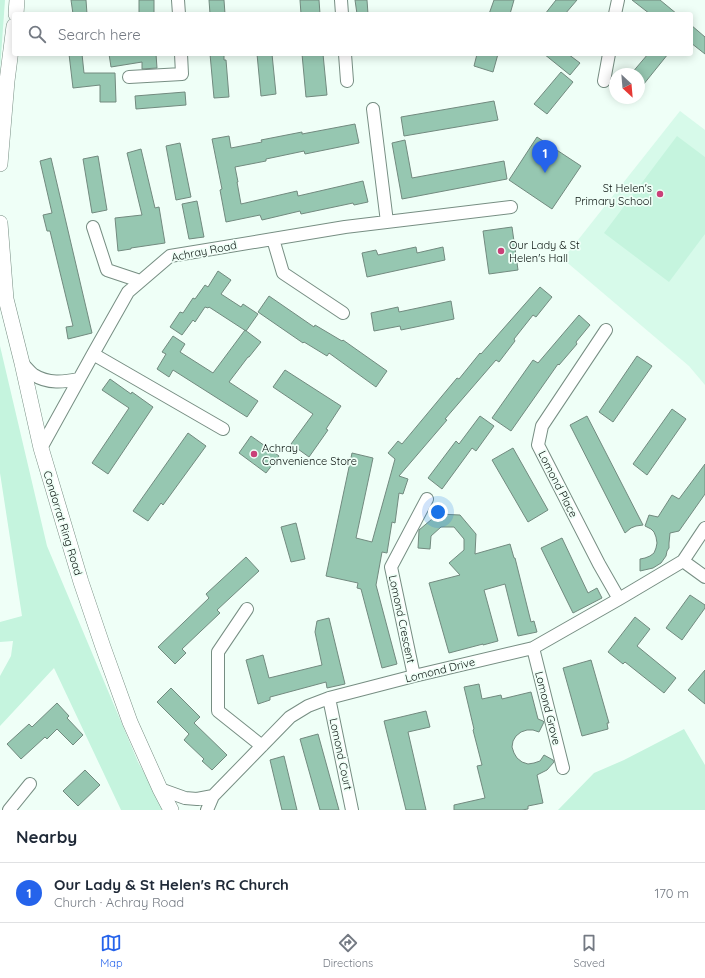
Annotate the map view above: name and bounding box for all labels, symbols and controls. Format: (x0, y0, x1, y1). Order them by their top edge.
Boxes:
search box (12, 12, 693, 56)
icon: search (26, 23, 48, 45)
text: Search here (58, 25, 141, 44)
north arrow (609, 68, 645, 104)
pin: 1 (532, 140, 558, 173)
place label: St Helen's Primary School (575, 181, 652, 208)
marker: St Helen's Primary School (655, 189, 665, 199)
street label: Achray Road (170, 238, 238, 264)
place label: Our Lady & St Helen's Hall (509, 238, 580, 265)
marker: Our Lady & St Helen's Hall (496, 246, 506, 256)
place label: Achray Convenience Store (262, 441, 357, 468)
street label: Lomond Place (535, 448, 581, 520)
marker: Achray Convenience Store (249, 449, 259, 459)
street label: Condorrat Ring Road (40, 469, 86, 577)
your location (428, 502, 448, 522)
street label: Lomond Crescent (386, 574, 418, 665)
street label: Lomond Drive (404, 655, 476, 685)
street label: Lomond Grove (532, 670, 564, 746)
street label: Lomond Court (327, 717, 356, 792)
text: Nearby (16, 826, 77, 847)
text: Our Lady & St Helen's RC Church (54, 875, 289, 894)
text: 1 (26, 885, 32, 901)
text: 170 m (654, 885, 689, 901)
text: Church · Achray Road (54, 894, 184, 910)
tab: Map (100, 932, 123, 970)
tab: Directions (323, 932, 373, 970)
tab: Saved (573, 932, 605, 970)

